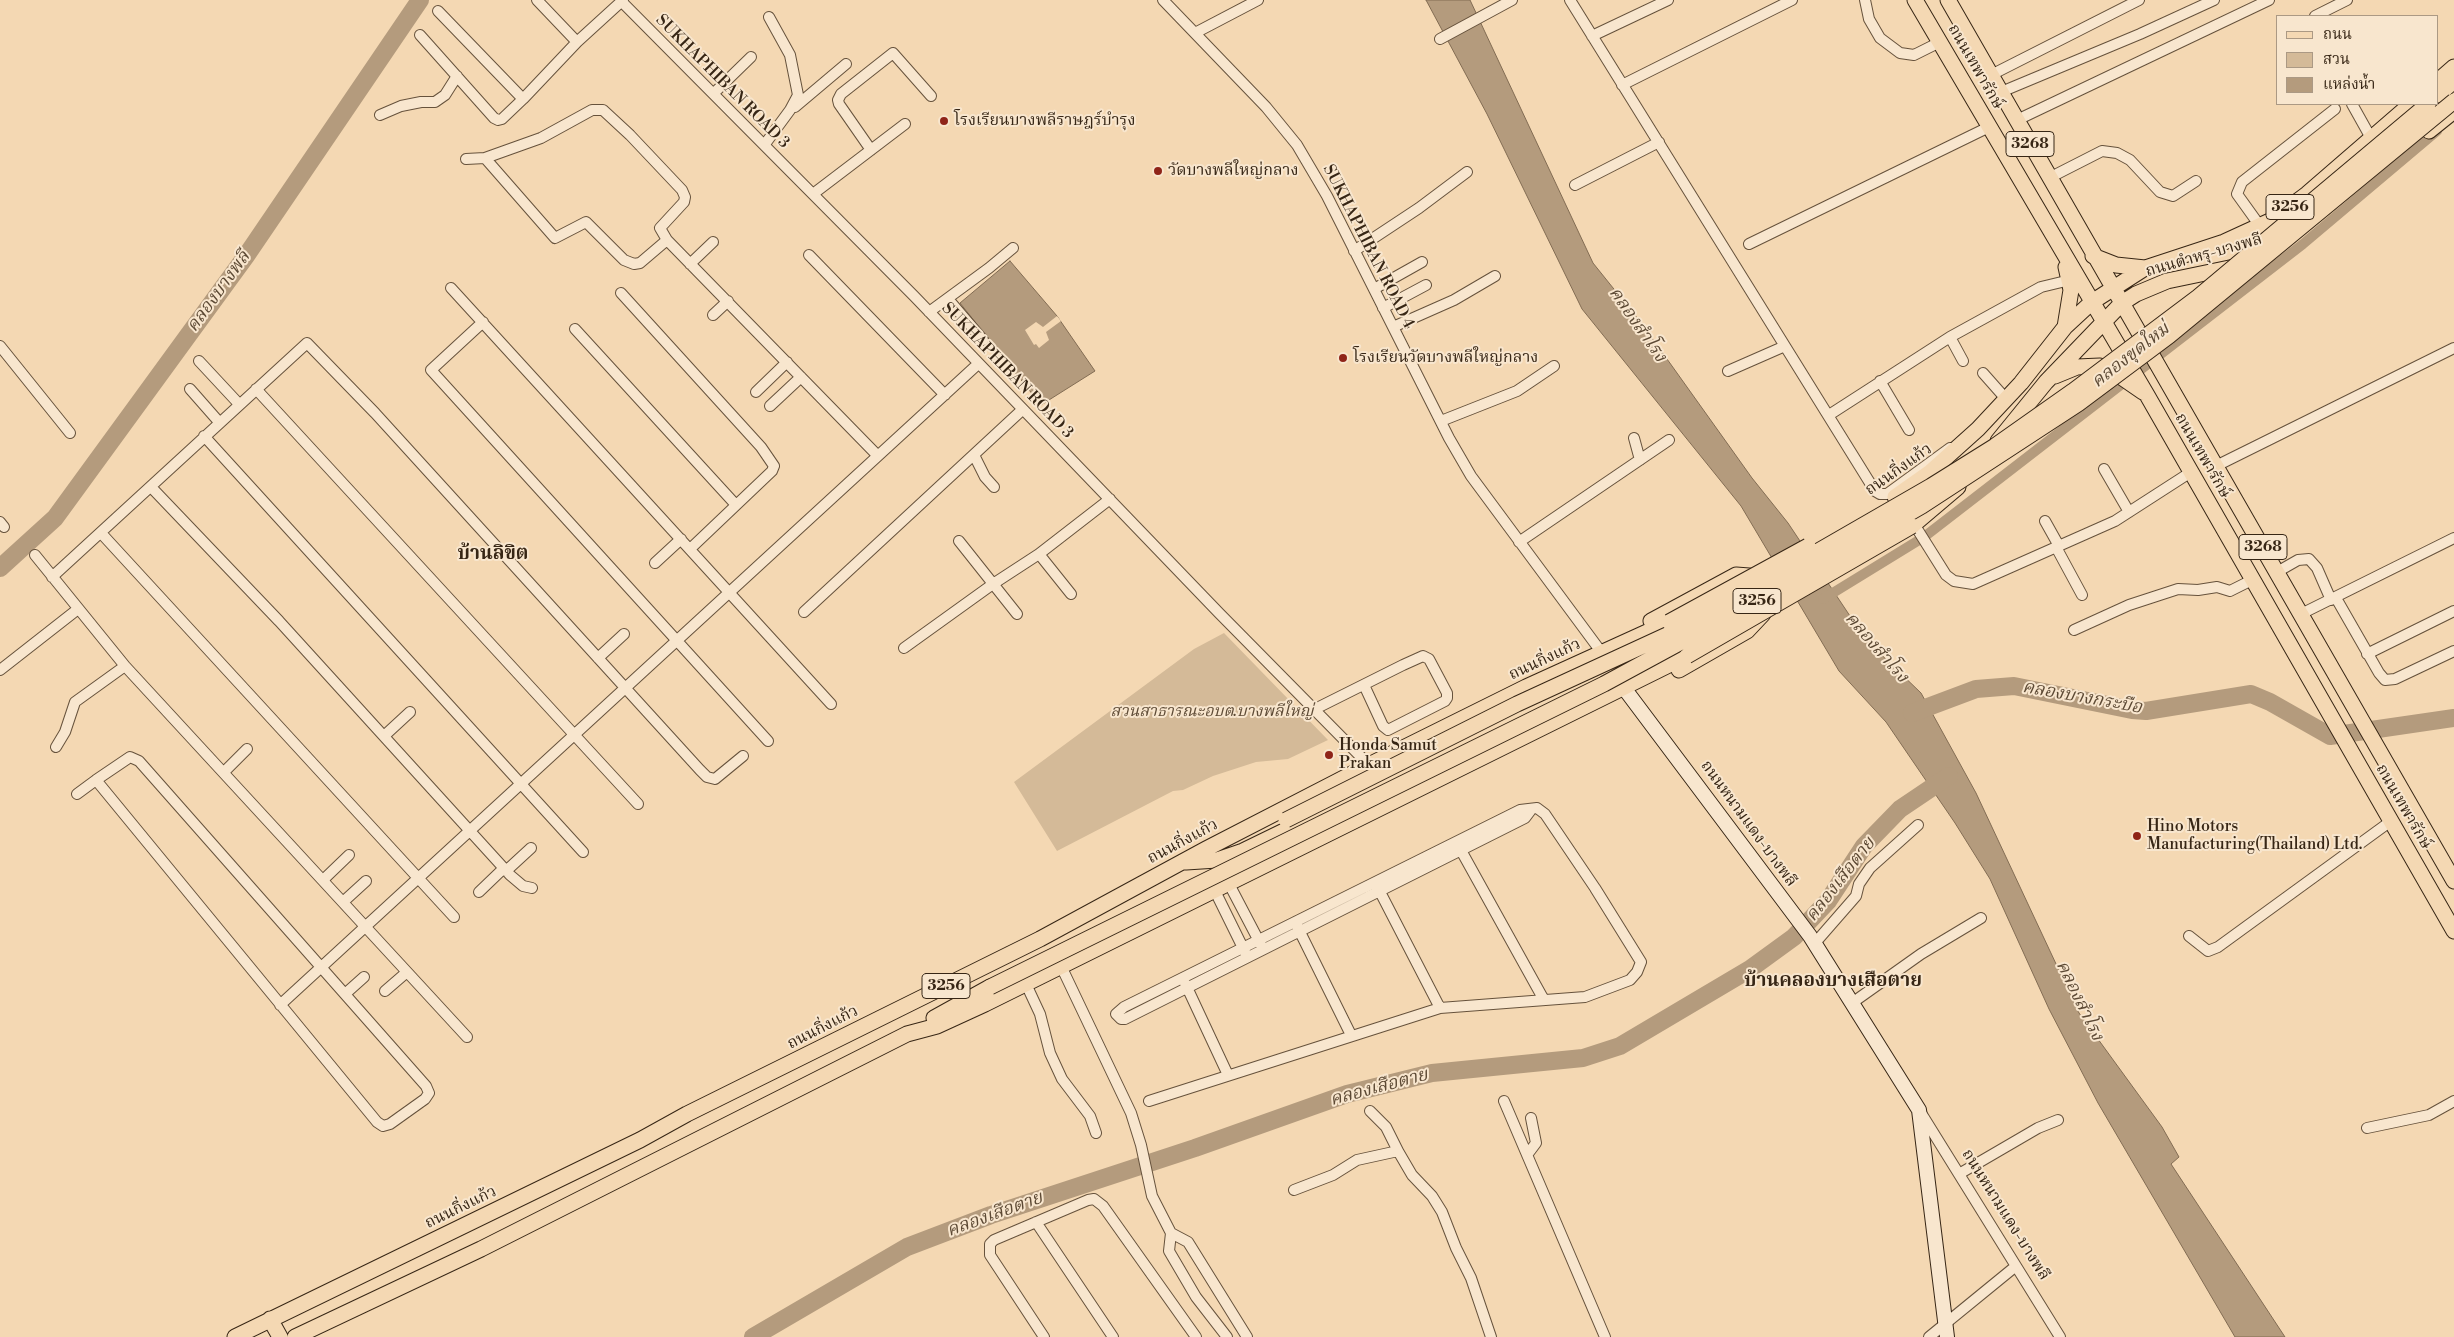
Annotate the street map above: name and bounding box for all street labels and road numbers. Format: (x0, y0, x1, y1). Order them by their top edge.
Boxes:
street label: SUKHAPHIBAN ROAD 3 (651, 11, 793, 153)
street label: ถนนเทพารักษ์ (1943, 21, 2007, 113)
road number: 3268 (2006, 132, 2054, 156)
street label: SUKHAPHIBAN ROAD 4 (1318, 162, 1418, 332)
road number: 3256 (2266, 194, 2314, 220)
street label: ถนนตำหรุ-บางพลี (2144, 230, 2264, 282)
street label: SUKHAPHIBAN ROAD 3 (937, 299, 1077, 443)
street label: ถนนเทพารักษ์ (2170, 410, 2234, 502)
street label: ถนนกิ่งแก้ว (1862, 440, 1936, 500)
road number: 3268 (2239, 534, 2287, 560)
road number: 3256 (1733, 588, 1781, 614)
street label: ถนนกิ่งแก้ว (1506, 635, 1584, 685)
street label: ถนนหนามแดง-บางพลี (1696, 757, 1800, 891)
street label: ถนนเทพารักษ์ (2371, 761, 2435, 853)
street label: ถนนกิ่งแก้ว (1144, 815, 1222, 869)
road number: 3256 (922, 974, 970, 998)
street label: ถนนกิ่งแก้ว (784, 1002, 862, 1054)
street label: ถนนหนามแดง-บางพลี (1957, 1146, 2053, 1284)
street label: ถนนกิ่งแก้ว (422, 1182, 500, 1234)

